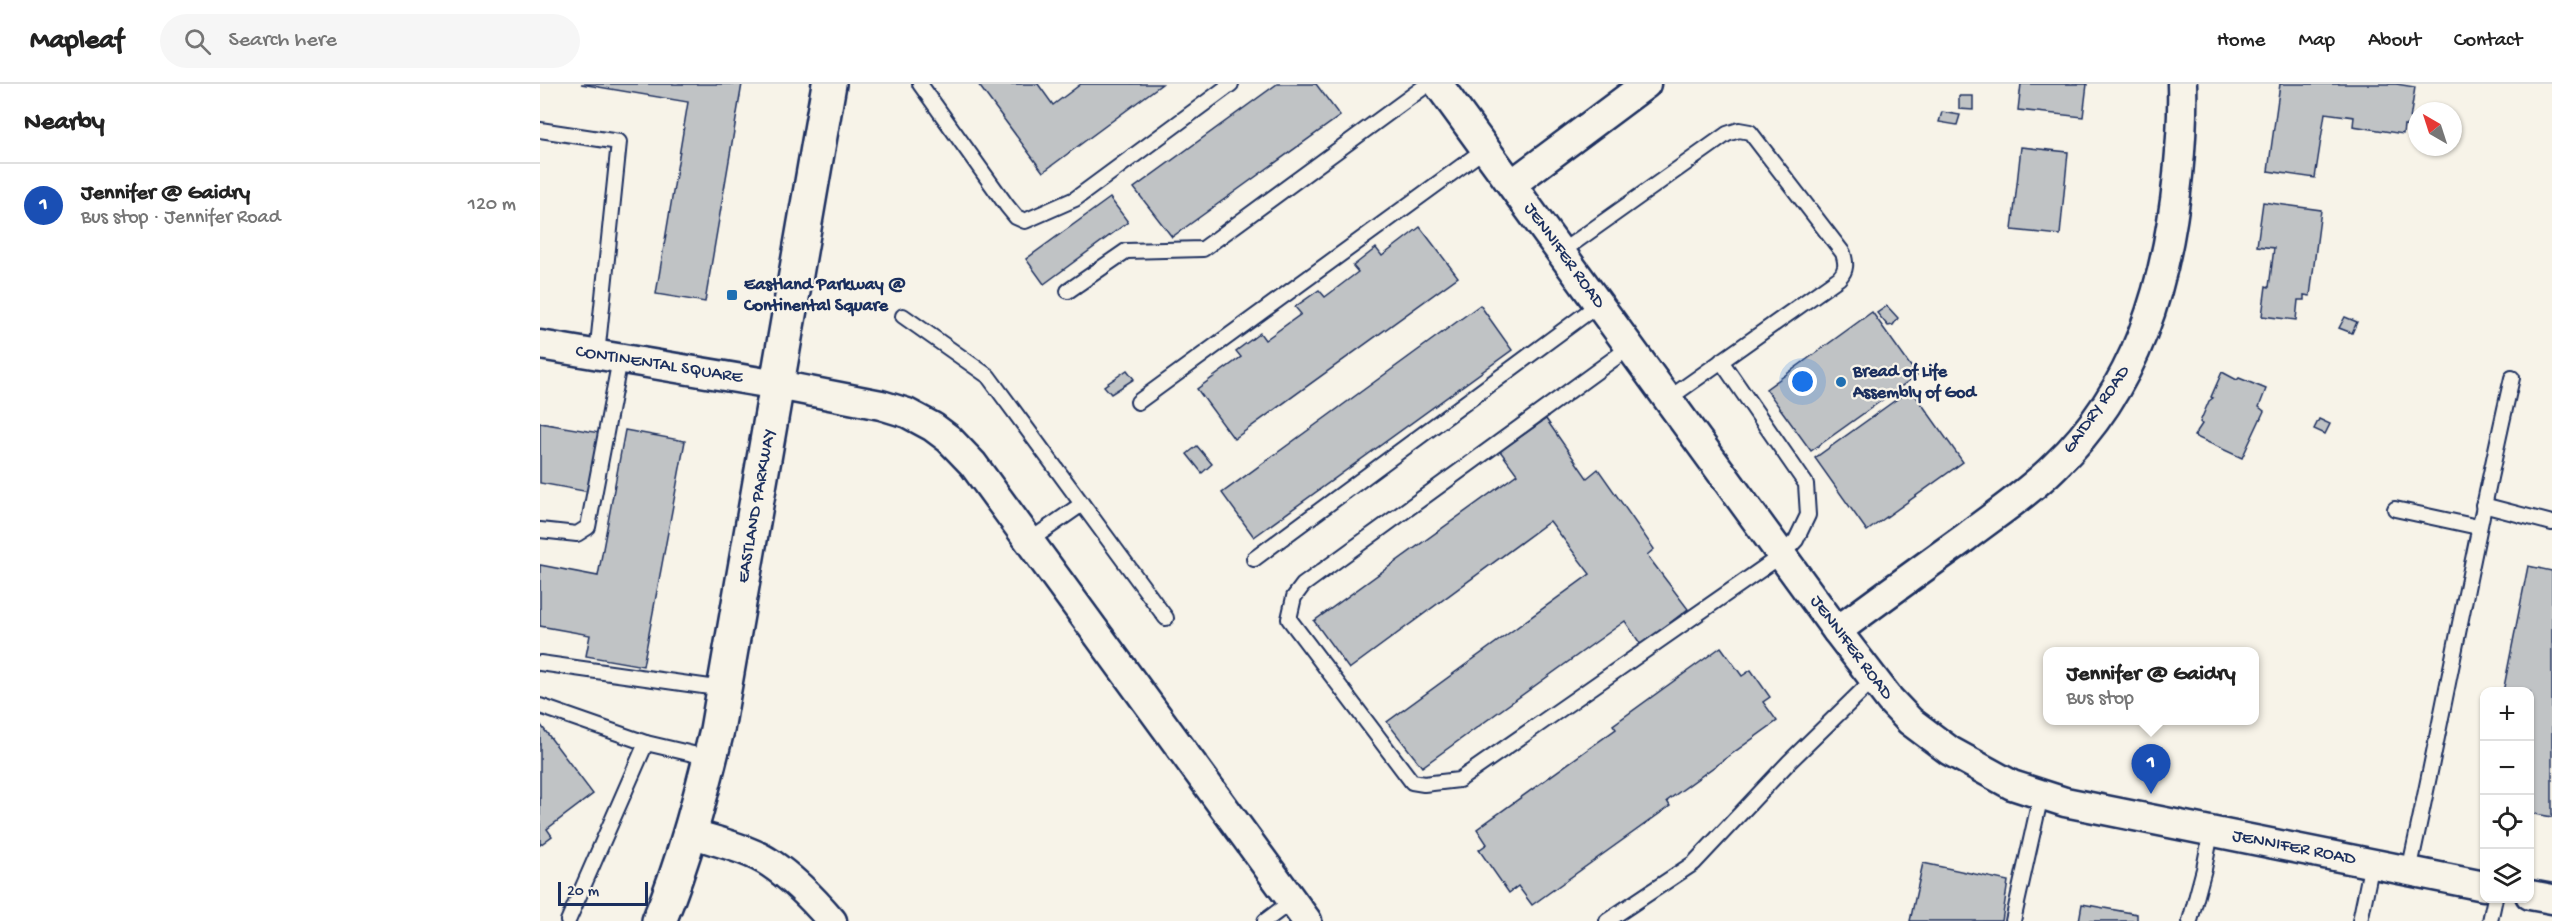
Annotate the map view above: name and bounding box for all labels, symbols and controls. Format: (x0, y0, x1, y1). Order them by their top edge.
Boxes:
search box (160, 14, 580, 68)
text: Mapleaf (30, 25, 124, 58)
icon: search (181, 25, 214, 58)
text: Search here (229, 28, 337, 54)
text: Home (2217, 29, 2265, 54)
text: Map (2298, 29, 2335, 54)
text: About (2368, 29, 2421, 54)
text: Contact (2454, 29, 2522, 54)
north arrow (2408, 102, 2462, 156)
text: Nearby (24, 108, 105, 139)
text: Jennifer @ Gaidry (81, 181, 250, 207)
text: 1 (39, 194, 48, 217)
text: 120 m (468, 194, 516, 217)
street label: JENNIFER ROAD (1519, 199, 1609, 313)
text: Bus stop · Jennifer Road (81, 207, 280, 230)
place label: Eastland Parkway @ Continental Square (743, 275, 906, 317)
marker: Eastland Parkway @ Continental Square (725, 288, 739, 302)
street label: CONTINENTAL SQUARE (574, 341, 745, 389)
place label: Bread of Life Assembly of God (1852, 362, 1978, 404)
street label: GAIDRY ROAD (2059, 362, 2135, 458)
your location (1788, 367, 1817, 396)
marker: Bread of Life Assembly of God (1834, 375, 1848, 389)
street label: EASTLAND PARKWAY (733, 427, 781, 585)
street label: JENNIFER ROAD (1805, 592, 1897, 705)
popup (2043, 647, 2259, 725)
text: Jennifer @ Gaidry (2066, 662, 2236, 688)
map controls (2480, 687, 2534, 903)
button: + (2480, 687, 2534, 741)
text: Bus stop (2066, 688, 2134, 711)
button: − (2480, 741, 2534, 795)
pin: 1 (2132, 744, 2170, 794)
button: locate (2480, 795, 2534, 849)
street label: JENNIFER ROAD (2230, 826, 2358, 870)
button: layers (2480, 849, 2534, 903)
scale bar (558, 879, 648, 906)
text: 20 m (567, 883, 599, 902)

